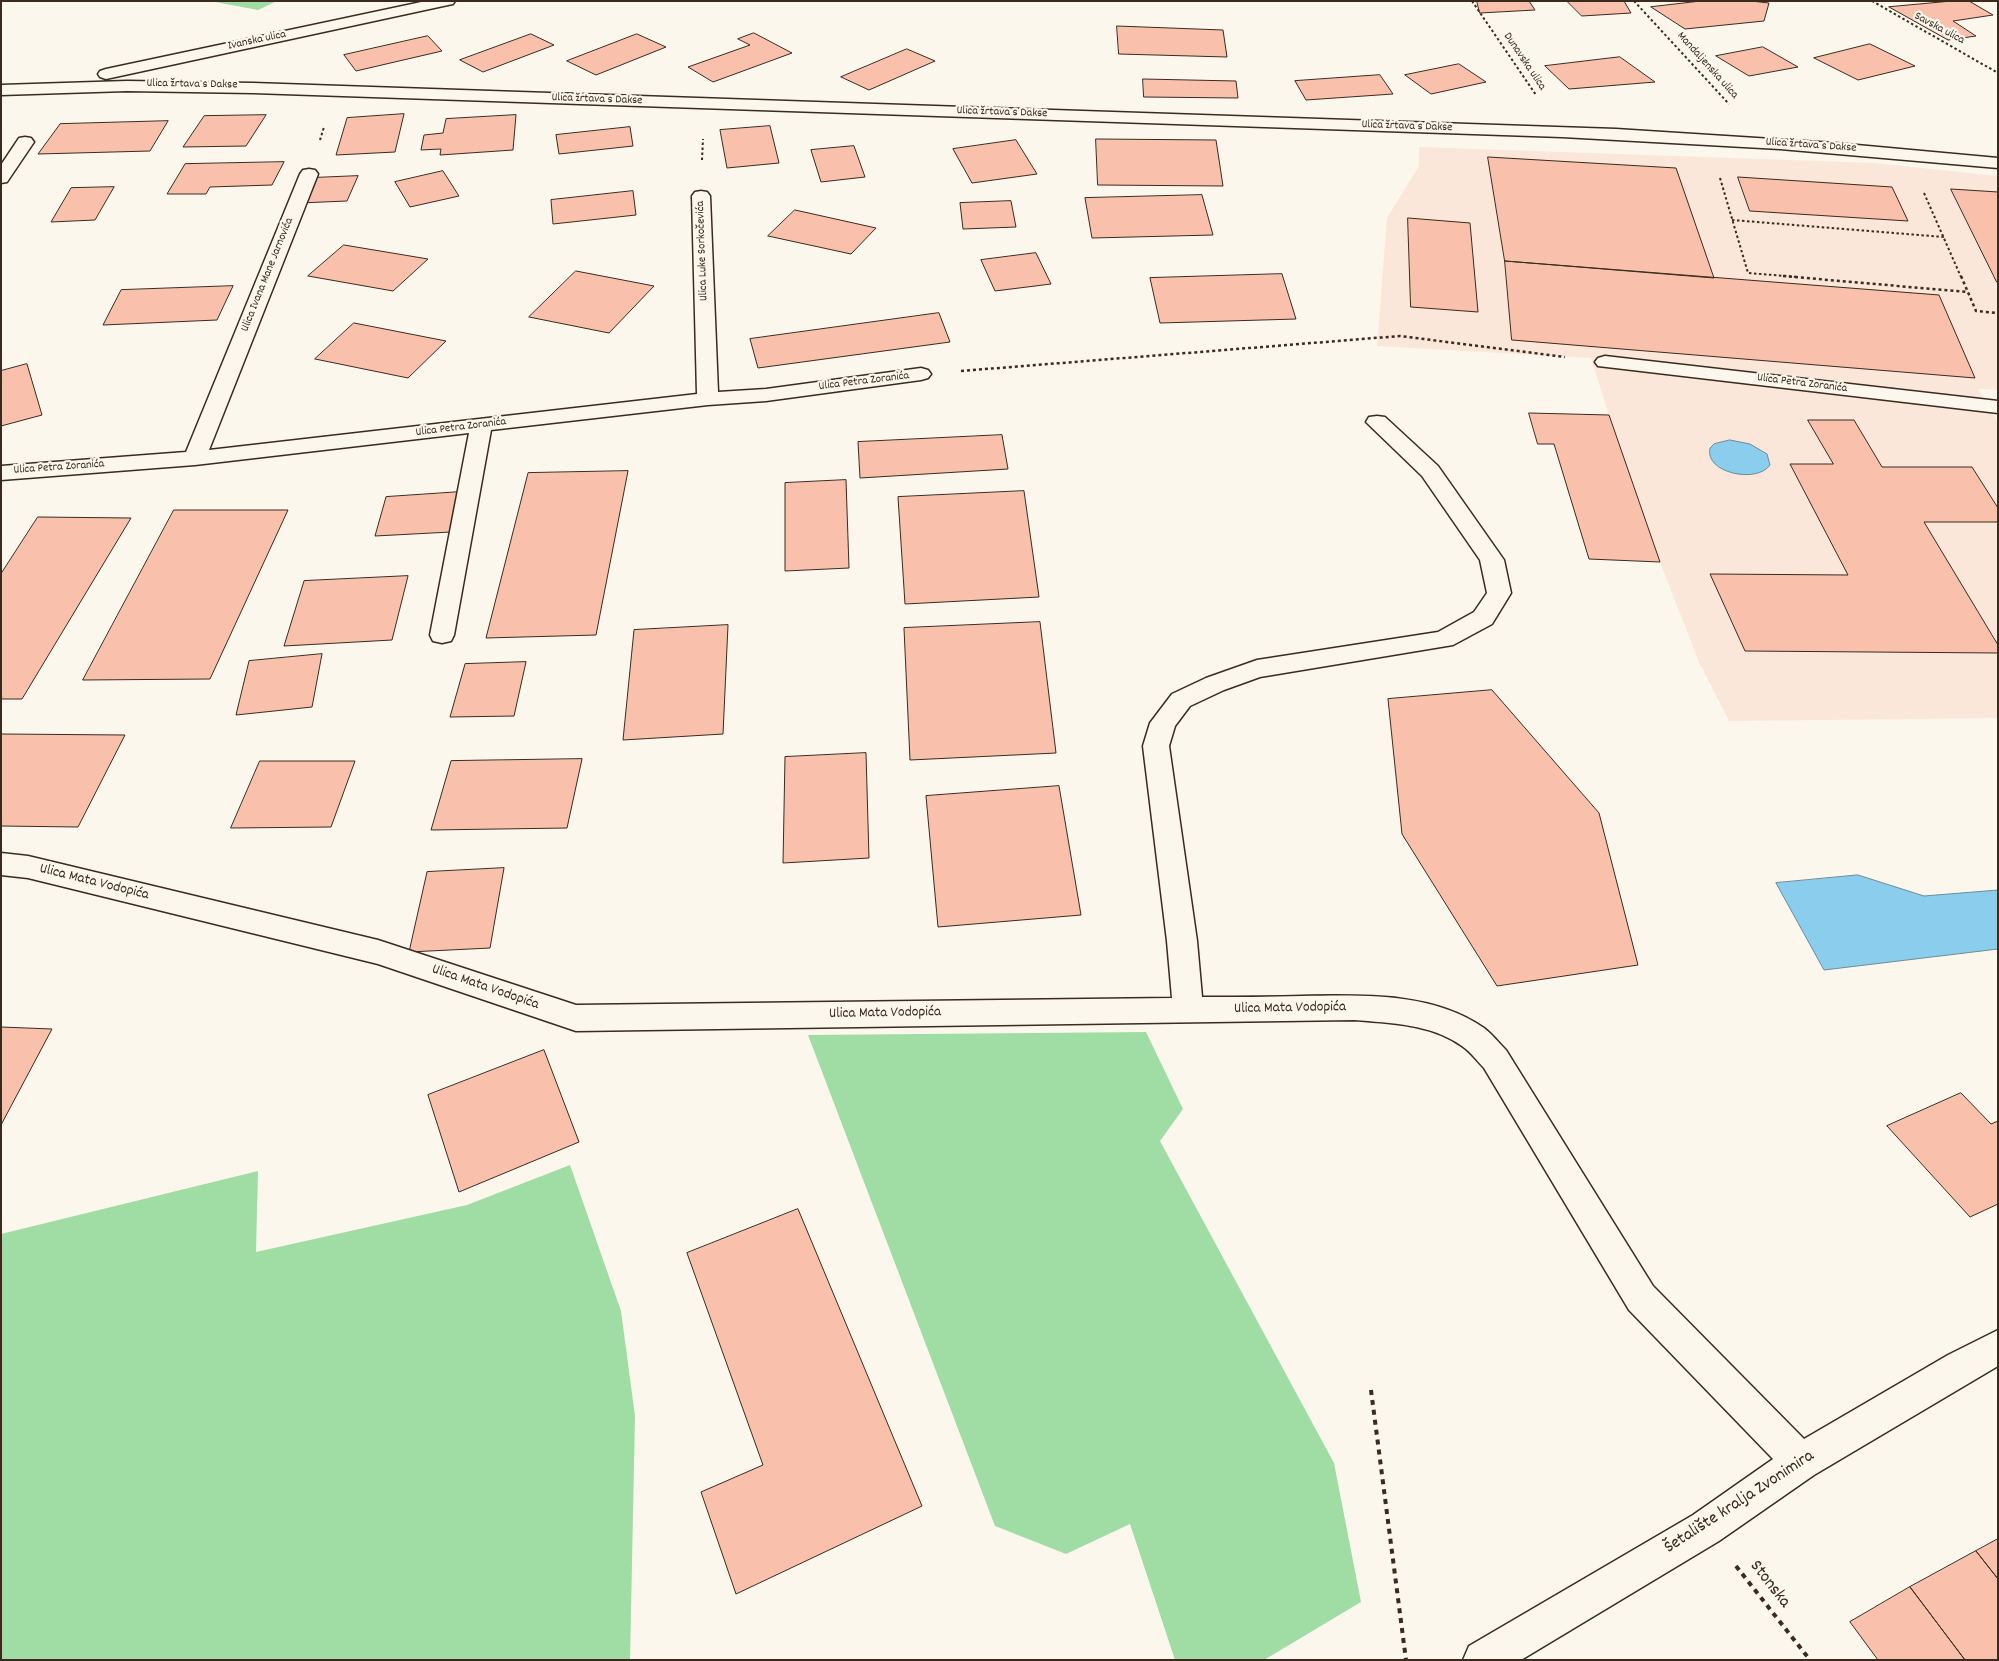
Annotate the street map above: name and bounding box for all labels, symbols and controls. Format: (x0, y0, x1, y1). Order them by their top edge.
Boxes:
street label: Savska ulica (1911, 10, 1967, 48)
street label: Ivanska ulica (227, 28, 287, 54)
street label: Mandaljenska ulica (1673, 29, 1741, 103)
street label: Dunavska ulica (1499, 30, 1549, 94)
street label: Ulica žrtava s Dakse (146, 77, 238, 93)
street label: Ulica žrtava s Dakse (551, 91, 643, 109)
street label: Ulica žrtava s Dakse (956, 104, 1048, 122)
street label: Ulica žrtava s Dakse (1361, 118, 1453, 136)
street label: Ulica žrtava s Dakse (1765, 136, 1857, 156)
street label: Ulica Luke Sorkočevića (694, 201, 712, 301)
street label: Ulica Ivana Mane Jarnovića (239, 216, 297, 334)
street label: Ulica Petra Zoranića (818, 369, 910, 395)
street label: Ulica Petra Zoranića (1756, 371, 1848, 397)
street label: Ulica Petra Zoranića (415, 415, 507, 441)
street label: Ulica Petra Zoranića (13, 458, 105, 478)
street label: Ulica Mata Vodopića (37, 861, 151, 905)
street label: Ulica Mata Vodopića (429, 961, 541, 1015)
street label: Ulica Mata Vodopića (1234, 999, 1346, 1019)
street label: Ulica Mata Vodopića (829, 1004, 941, 1024)
street label: Šetalište kralja Zvonimira (1661, 1446, 1819, 1560)
street label: Stonska (1744, 1557, 1794, 1613)

